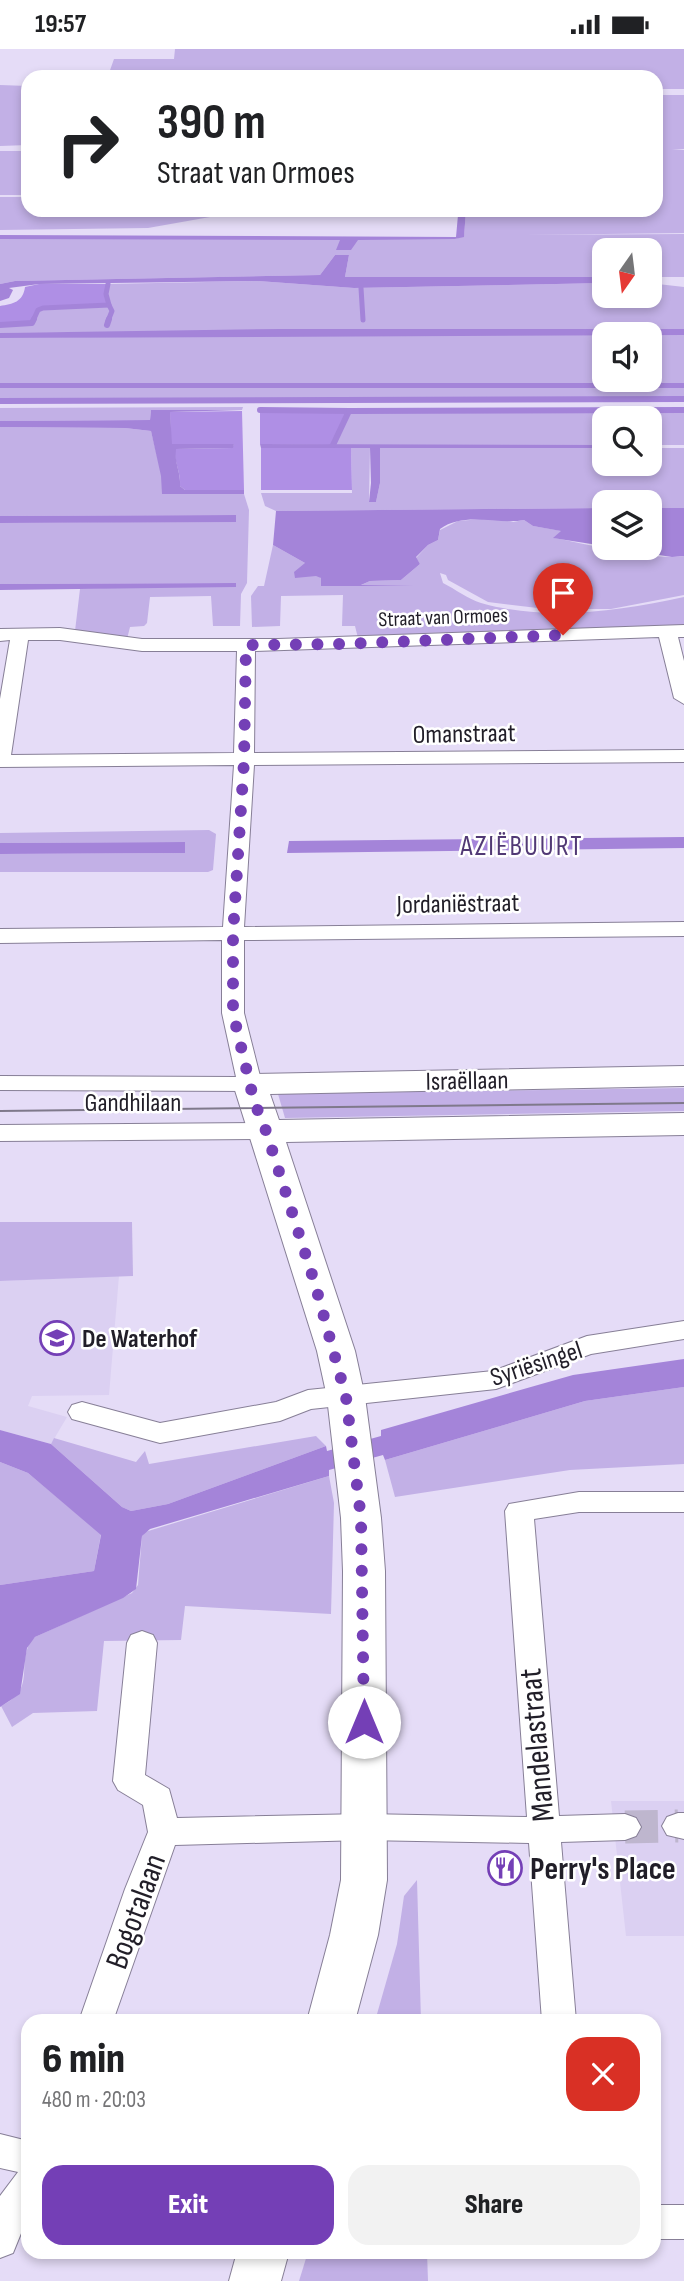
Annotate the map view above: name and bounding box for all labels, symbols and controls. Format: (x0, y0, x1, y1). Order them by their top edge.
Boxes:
text: 19:57 (35, 9, 86, 40)
text: 390 m (157, 94, 266, 153)
icon: right (42, 98, 133, 189)
text: Straat van Ormoes (157, 154, 355, 193)
north arrow (592, 238, 662, 308)
map controls (592, 238, 662, 560)
button: sound (592, 322, 662, 392)
button: search (592, 406, 662, 476)
button: layers (592, 490, 662, 560)
pin (533, 563, 593, 635)
icon: arrive (544, 574, 582, 612)
street label: Straat van Ormoes (378, 603, 508, 632)
street label: Omanstraat (412, 718, 516, 751)
district label: AZIËBUURT (459, 830, 584, 863)
street label: Jordaniëstraat (395, 888, 520, 921)
street label: Israëllaan (425, 1065, 509, 1098)
street label: Gandhilaan (85, 1088, 181, 1119)
school or university icon: De Waterhof (38, 1319, 76, 1357)
place label: De Waterhof (82, 1324, 198, 1355)
street label: Syriësingel (487, 1335, 586, 1394)
street label: Mandelastraat (511, 1667, 564, 1823)
position arrow (327, 1685, 401, 1759)
street label: Bogotalaan (98, 1849, 175, 1974)
restaurant icon: Perry's Place (486, 1849, 524, 1887)
place label: Perry's Place (530, 1850, 676, 1889)
text: 6 min (42, 2034, 125, 2085)
button: close (566, 2037, 640, 2111)
text: 480 m · 20:03 (42, 2086, 146, 2114)
button: Exit (42, 2165, 334, 2245)
button: Share (348, 2165, 640, 2245)

